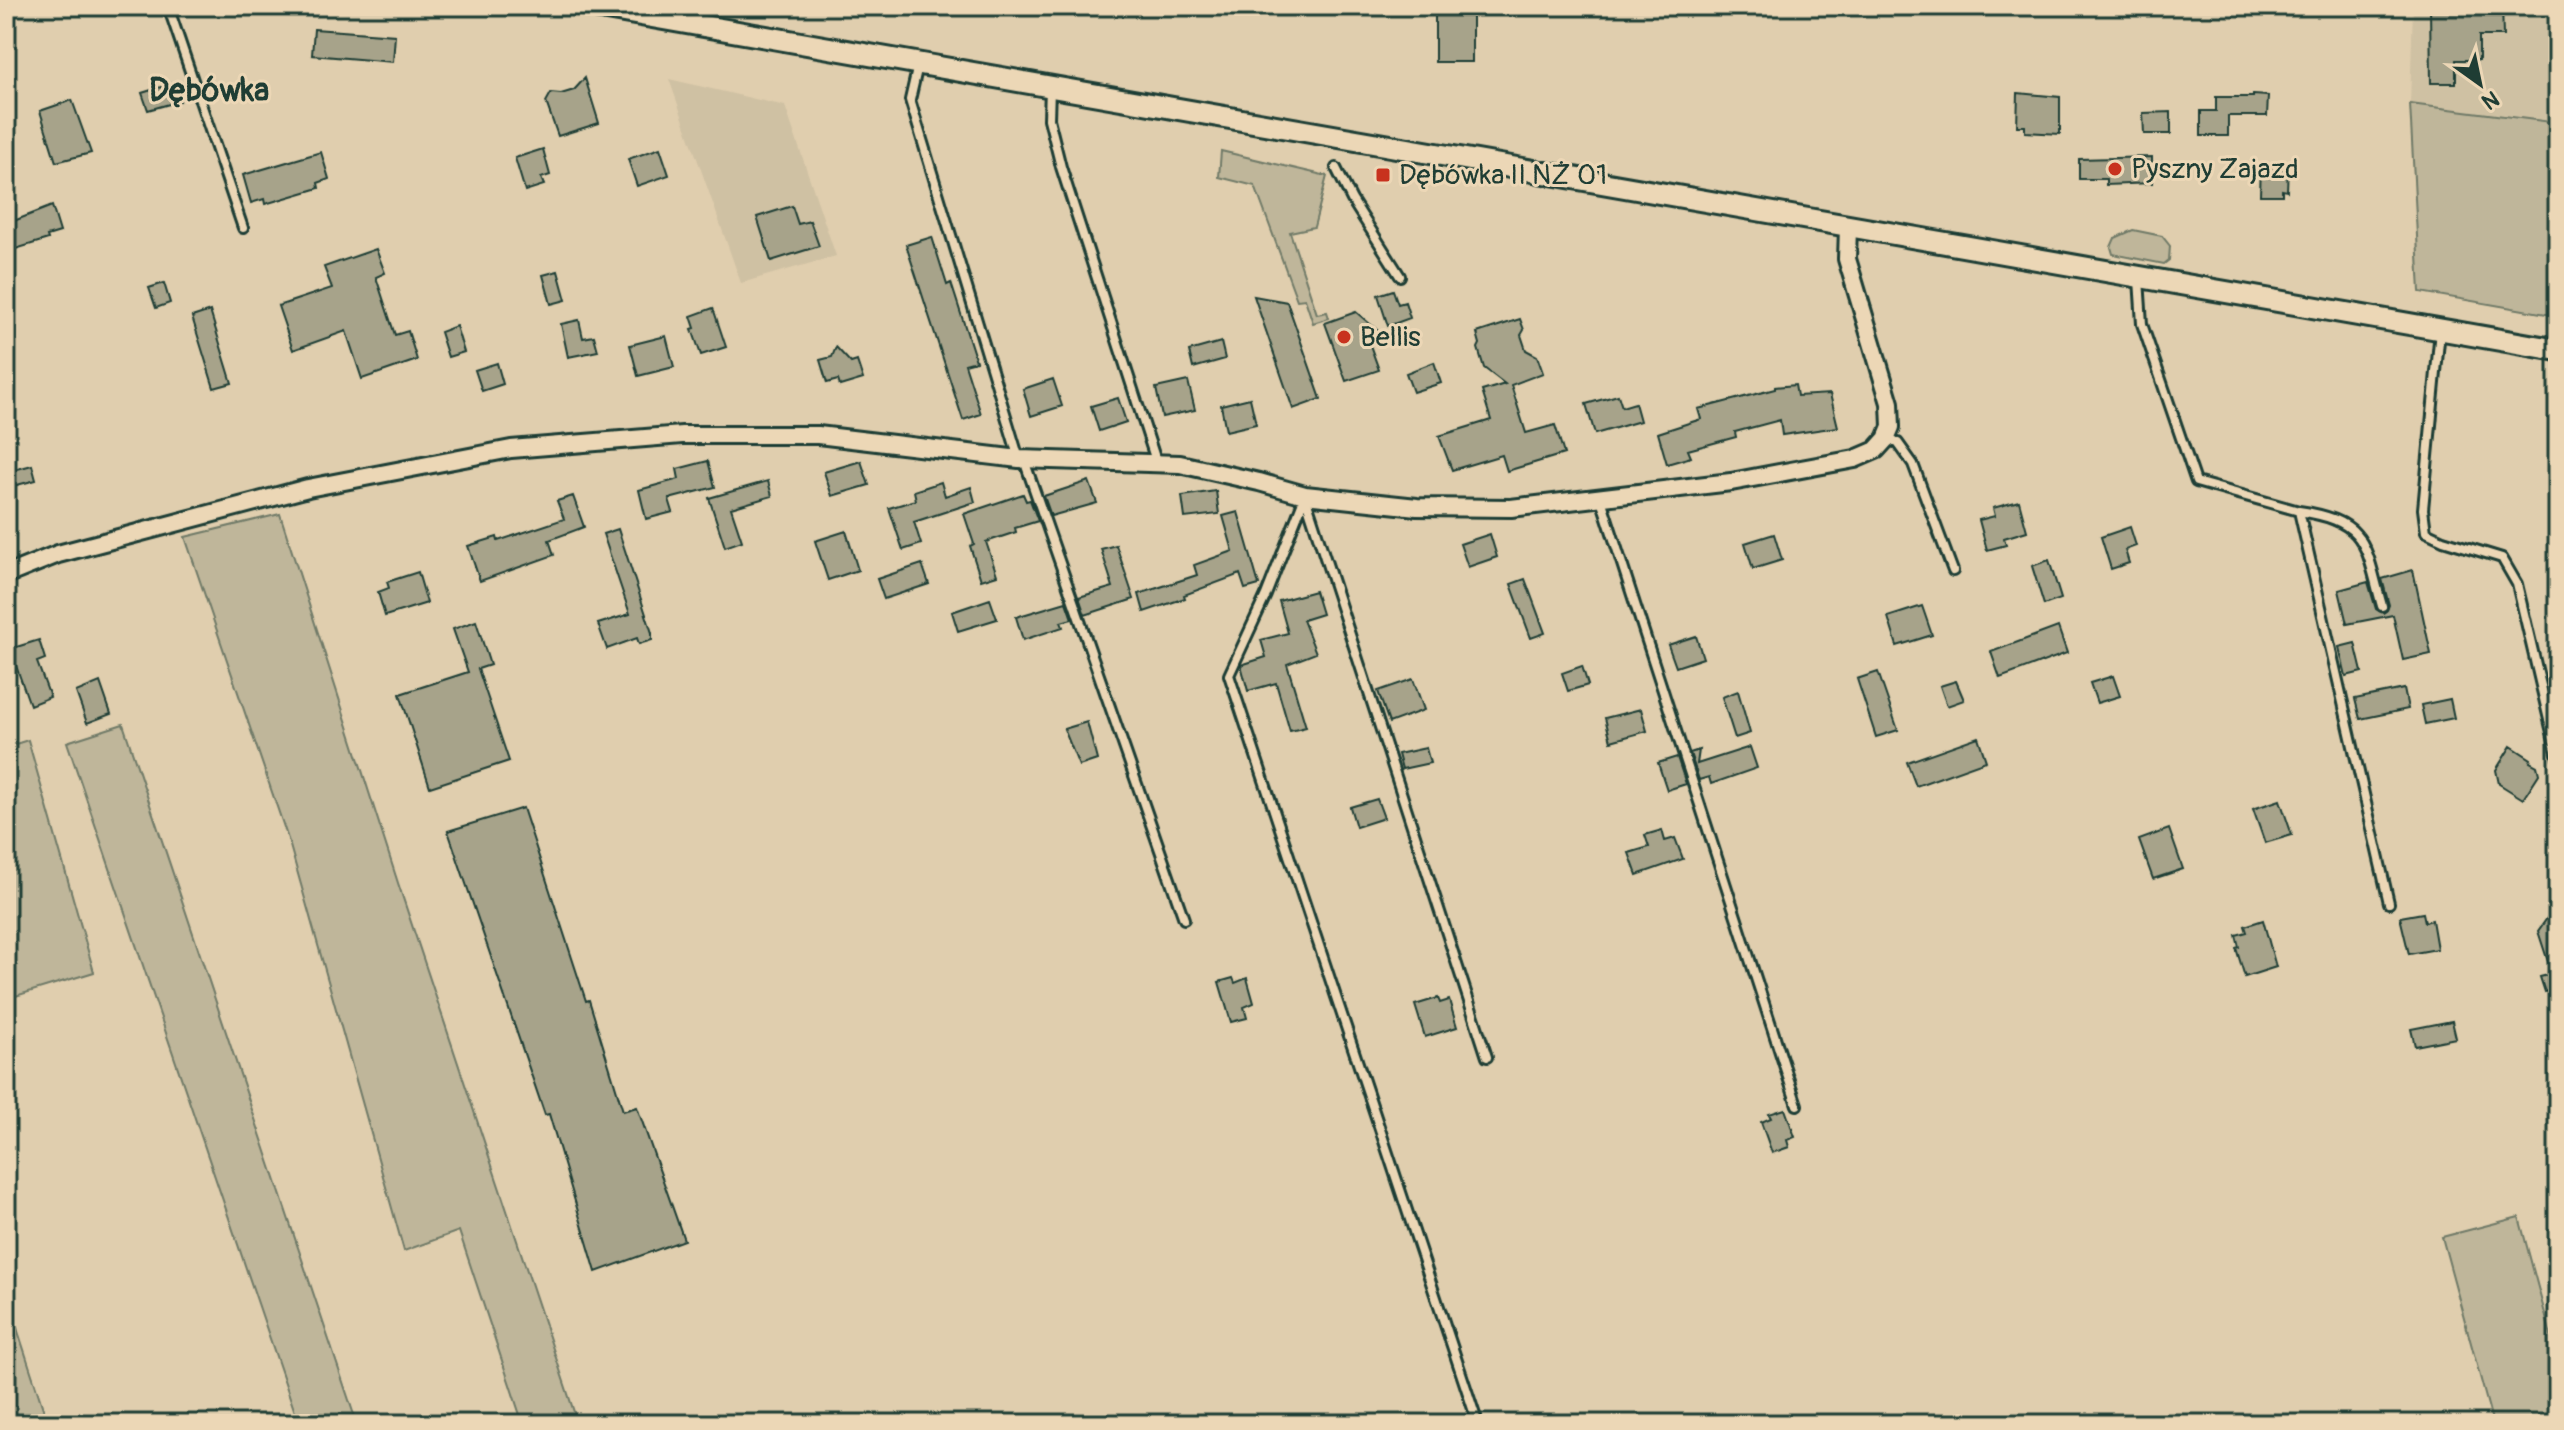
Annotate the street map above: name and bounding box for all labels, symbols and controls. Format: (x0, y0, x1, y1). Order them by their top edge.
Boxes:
north arrow (2440, 44, 2520, 124)
district label: Dębówka (149, 71, 269, 111)
text: N (2476, 84, 2504, 116)
place label: Pyszny Zajazd (2131, 152, 2299, 187)
place label: Dębówka II NŻ 01 (1399, 158, 1607, 193)
marker: Pyszny Zajazd (2106, 160, 2124, 178)
marker: Dębówka II NŻ 01 (1374, 166, 1392, 184)
place label: Bellis (1360, 320, 1421, 355)
marker: Bellis (1335, 328, 1353, 346)

